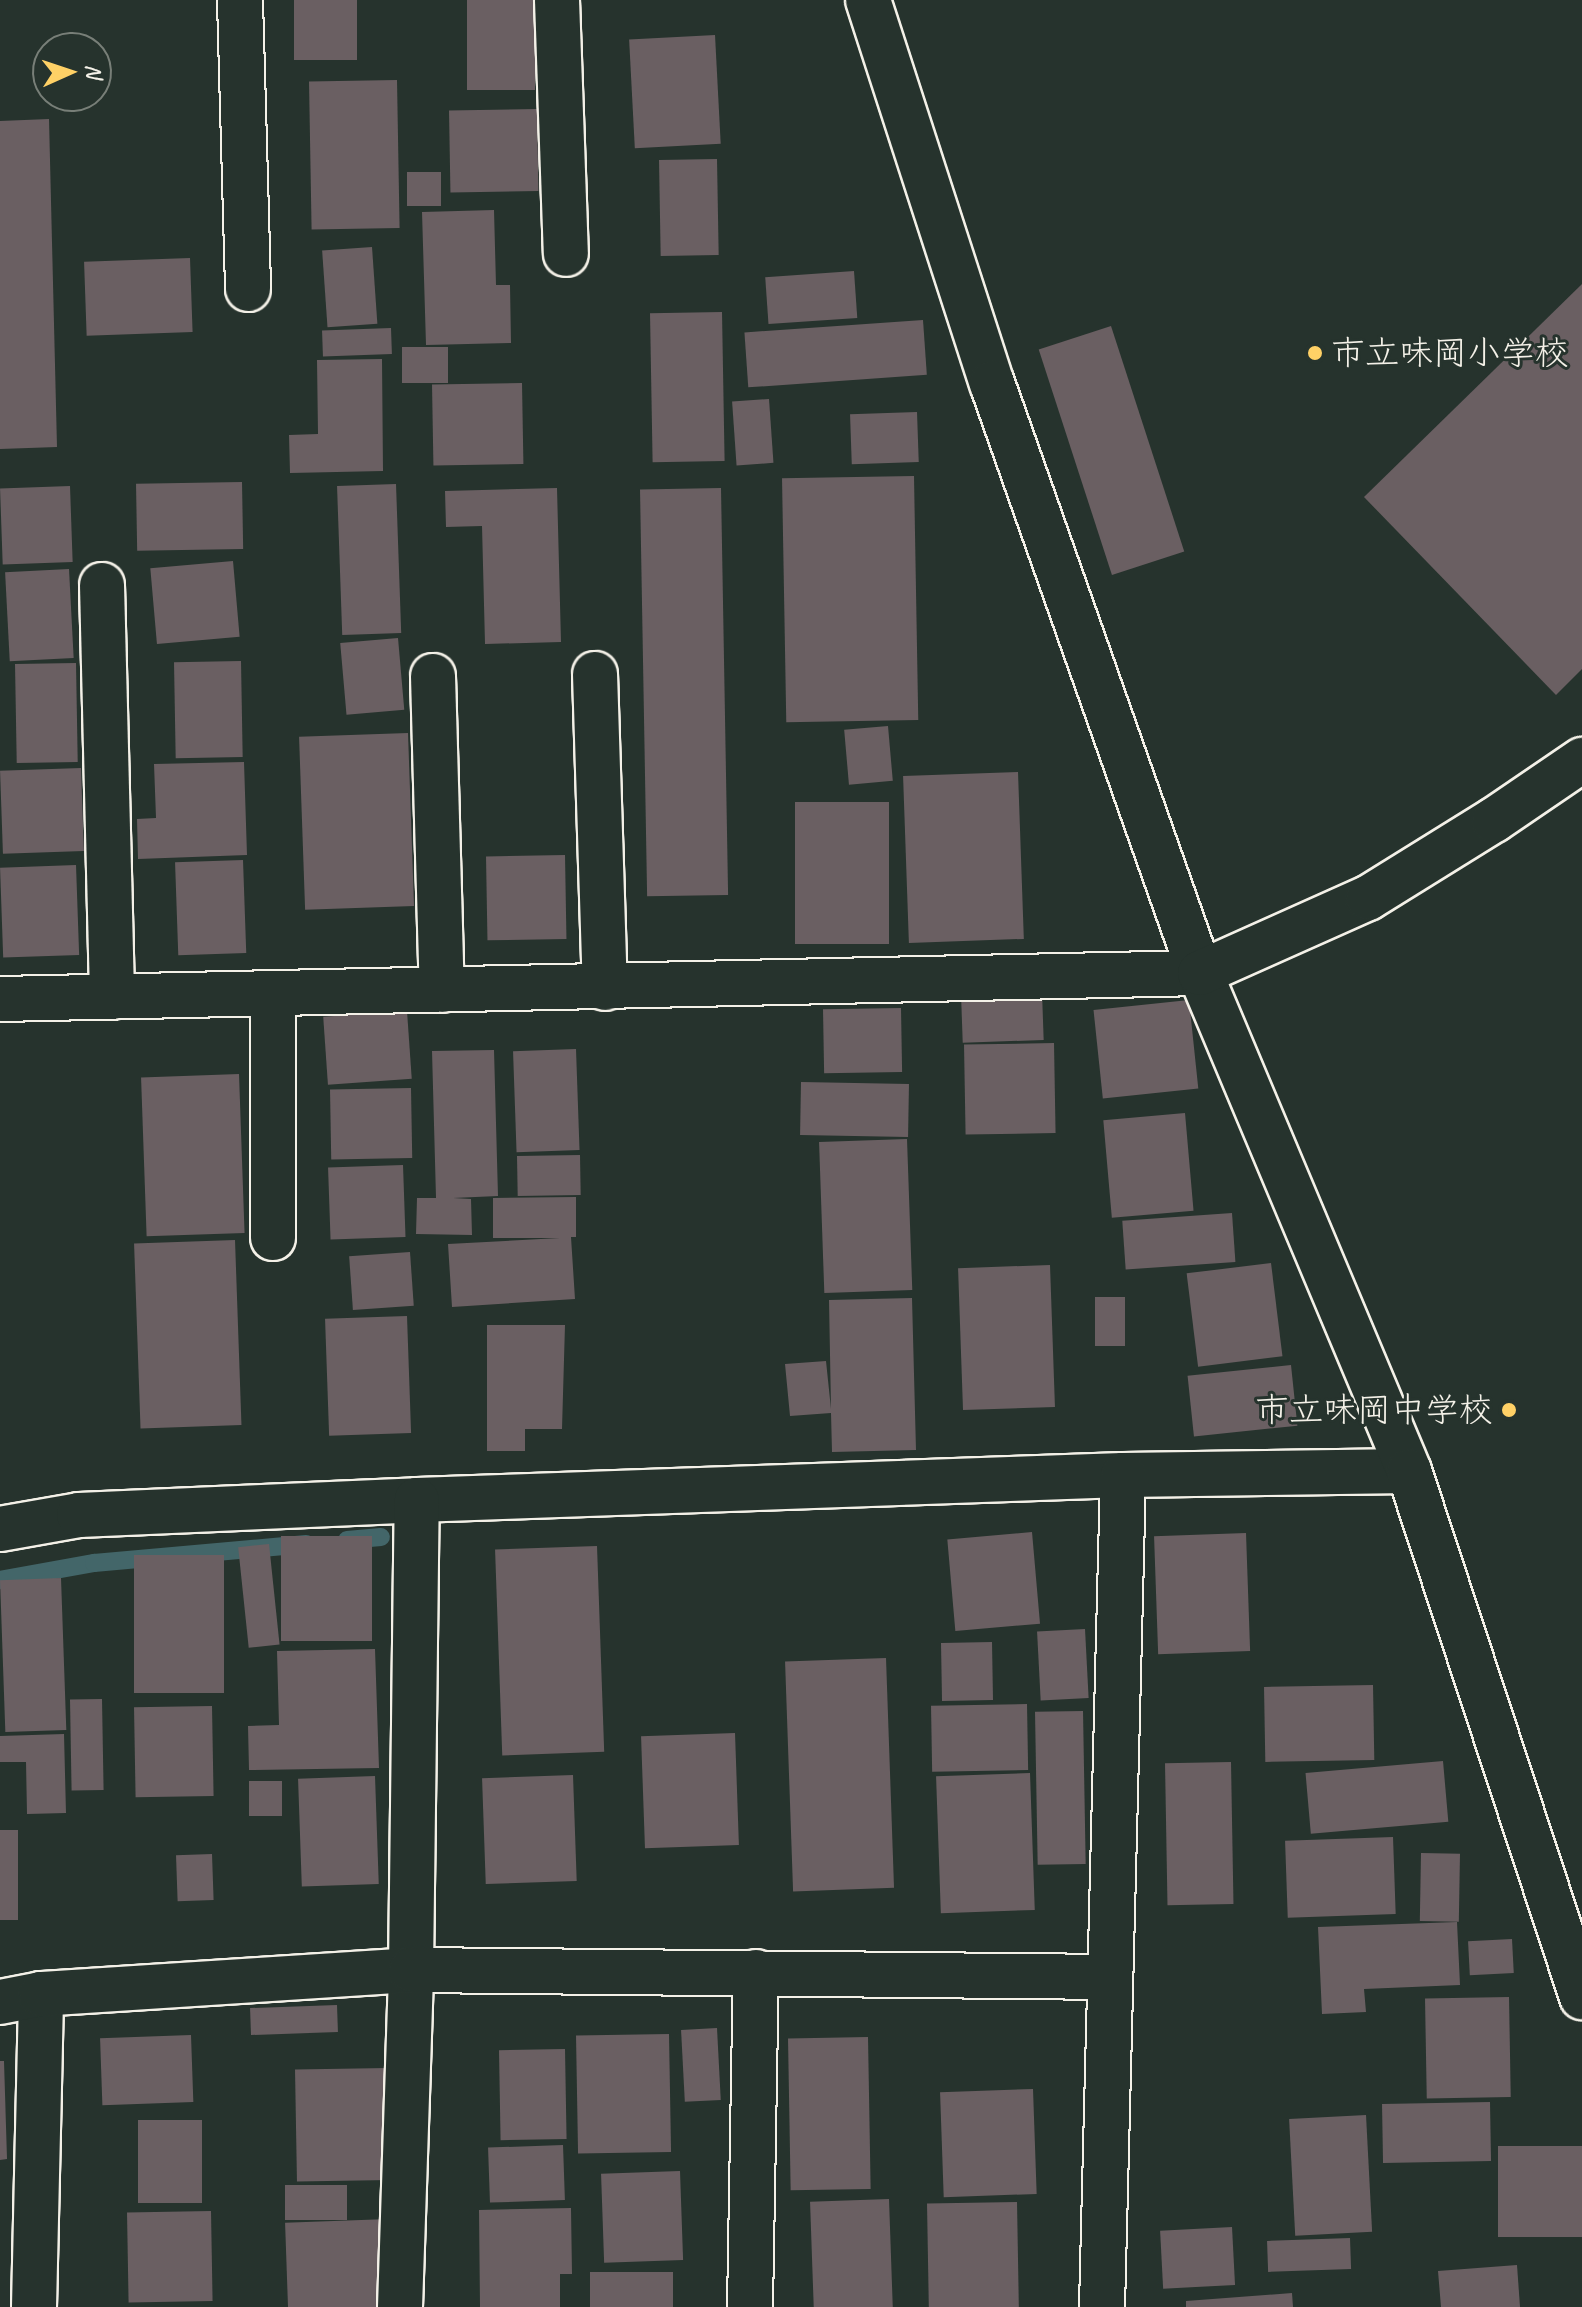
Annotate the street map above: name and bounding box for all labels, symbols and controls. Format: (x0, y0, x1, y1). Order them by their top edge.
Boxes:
north arrow (32, 32, 112, 112)
text: N (80, 63, 108, 78)
place label: 市立味岡小学校 (1331, 333, 1569, 373)
marker: 市立味岡小学校 (1306, 344, 1324, 362)
place label: 市立味岡中学校 (1255, 1390, 1493, 1430)
marker: 市立味岡中学校 (1500, 1401, 1518, 1419)

